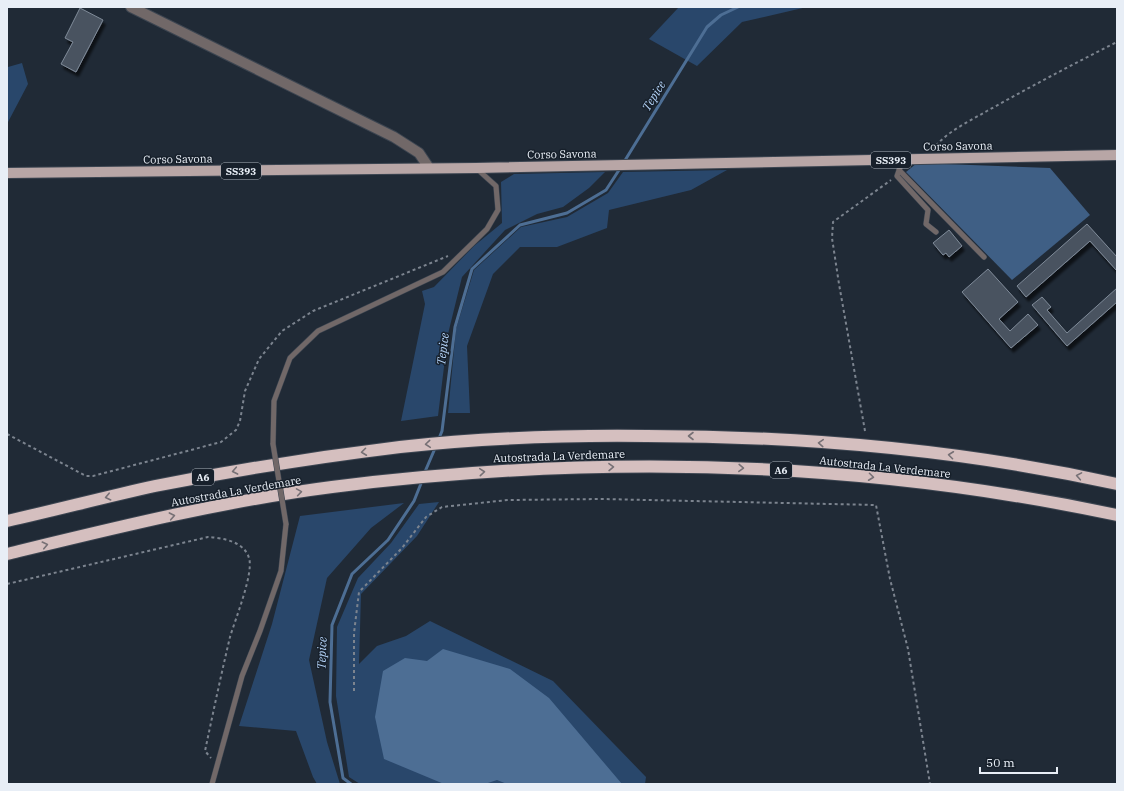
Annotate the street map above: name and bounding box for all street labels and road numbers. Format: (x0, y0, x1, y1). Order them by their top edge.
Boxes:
street label: Corso Savona (923, 138, 993, 154)
street label: Corso Savona (527, 146, 597, 162)
street label: Corso Savona (143, 151, 213, 167)
road number: SS393 (871, 152, 911, 168)
road number: SS393 (221, 163, 261, 179)
street label: Autostrada La Verdemare (493, 447, 625, 465)
street label: Autostrada La Verdemare (819, 453, 951, 481)
road number: A6 (770, 462, 792, 478)
road number: A6 (192, 469, 214, 485)
street label: Autostrada La Verdemare (170, 473, 302, 509)

